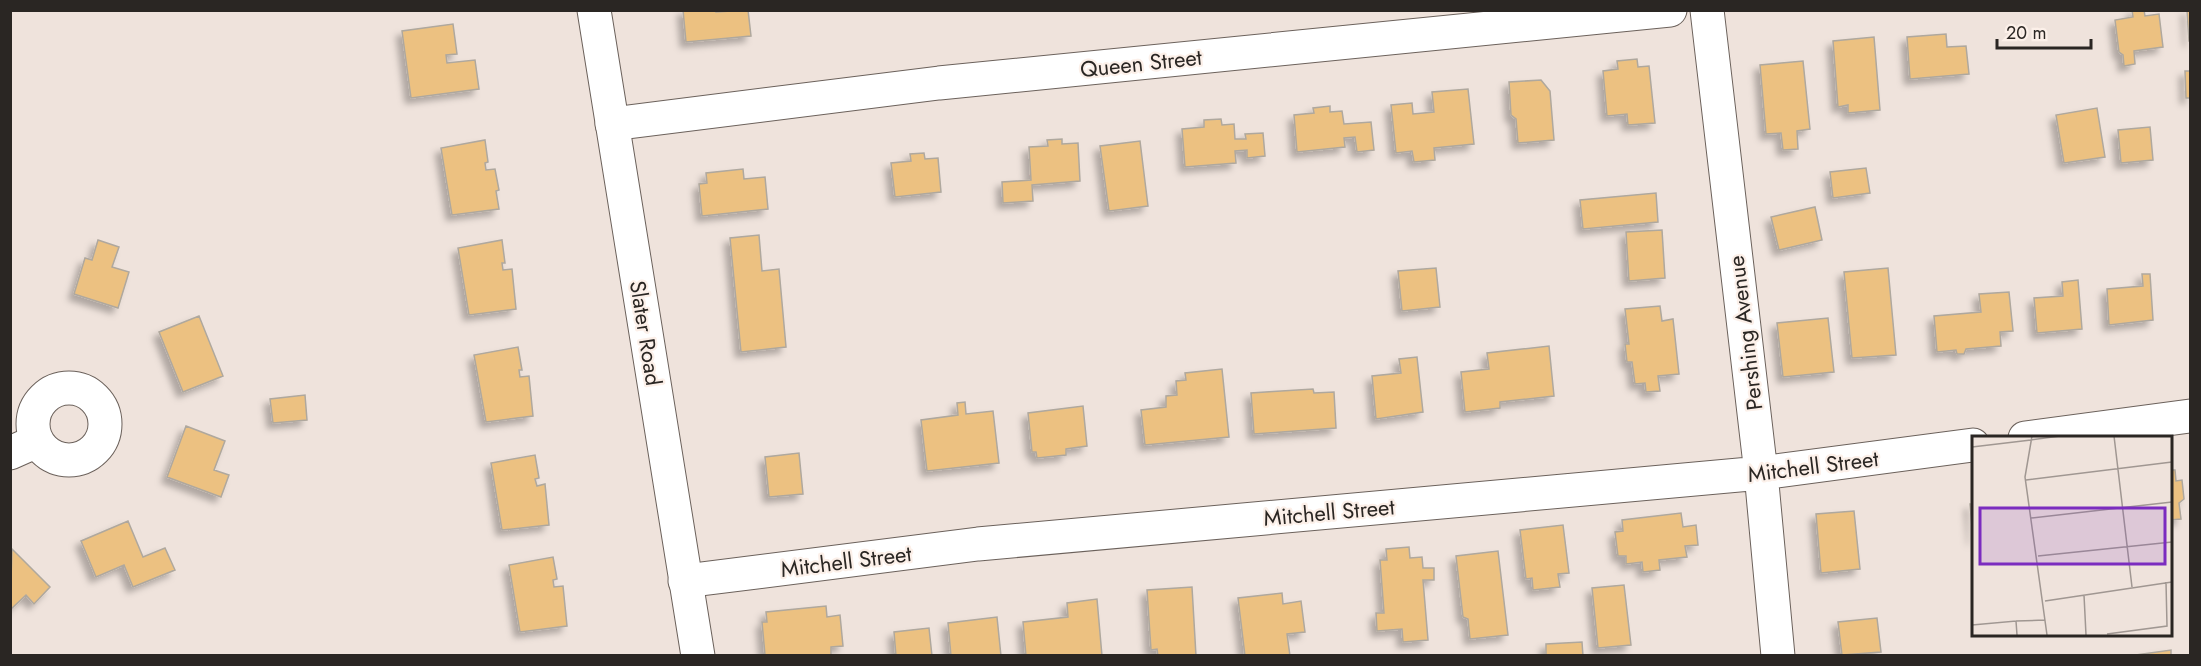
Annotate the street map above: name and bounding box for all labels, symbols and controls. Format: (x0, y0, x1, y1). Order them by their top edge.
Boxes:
scale bar (1997, 12, 2092, 50)
text: 20 m (2006, 20, 2046, 46)
street label: Queen Street (1079, 41, 1204, 85)
street label: Pershing Avenue (1720, 254, 1770, 412)
street label: Slater Road (622, 278, 670, 388)
inset map (1972, 436, 2171, 636)
street label: Mitchell Street (1746, 442, 1881, 490)
street label: Mitchell Street (1262, 490, 1397, 534)
street label: Mitchell Street (779, 537, 914, 585)

